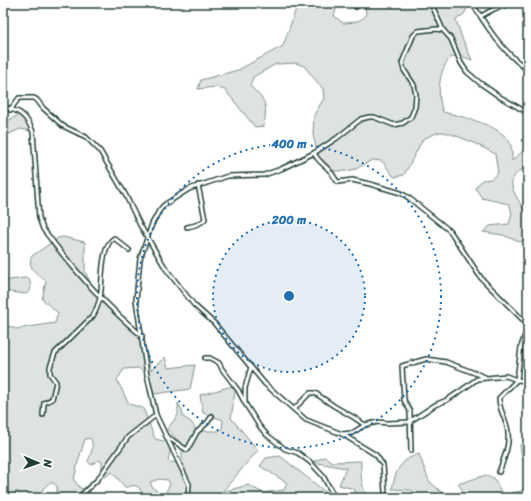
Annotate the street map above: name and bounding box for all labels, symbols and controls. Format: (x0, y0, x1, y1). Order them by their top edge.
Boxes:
text: 400 m (270, 133, 307, 155)
text: 200 m (271, 209, 307, 231)
centre of rings (282, 289, 296, 303)
north arrow (18, 443, 58, 483)
text: N (38, 458, 57, 468)

